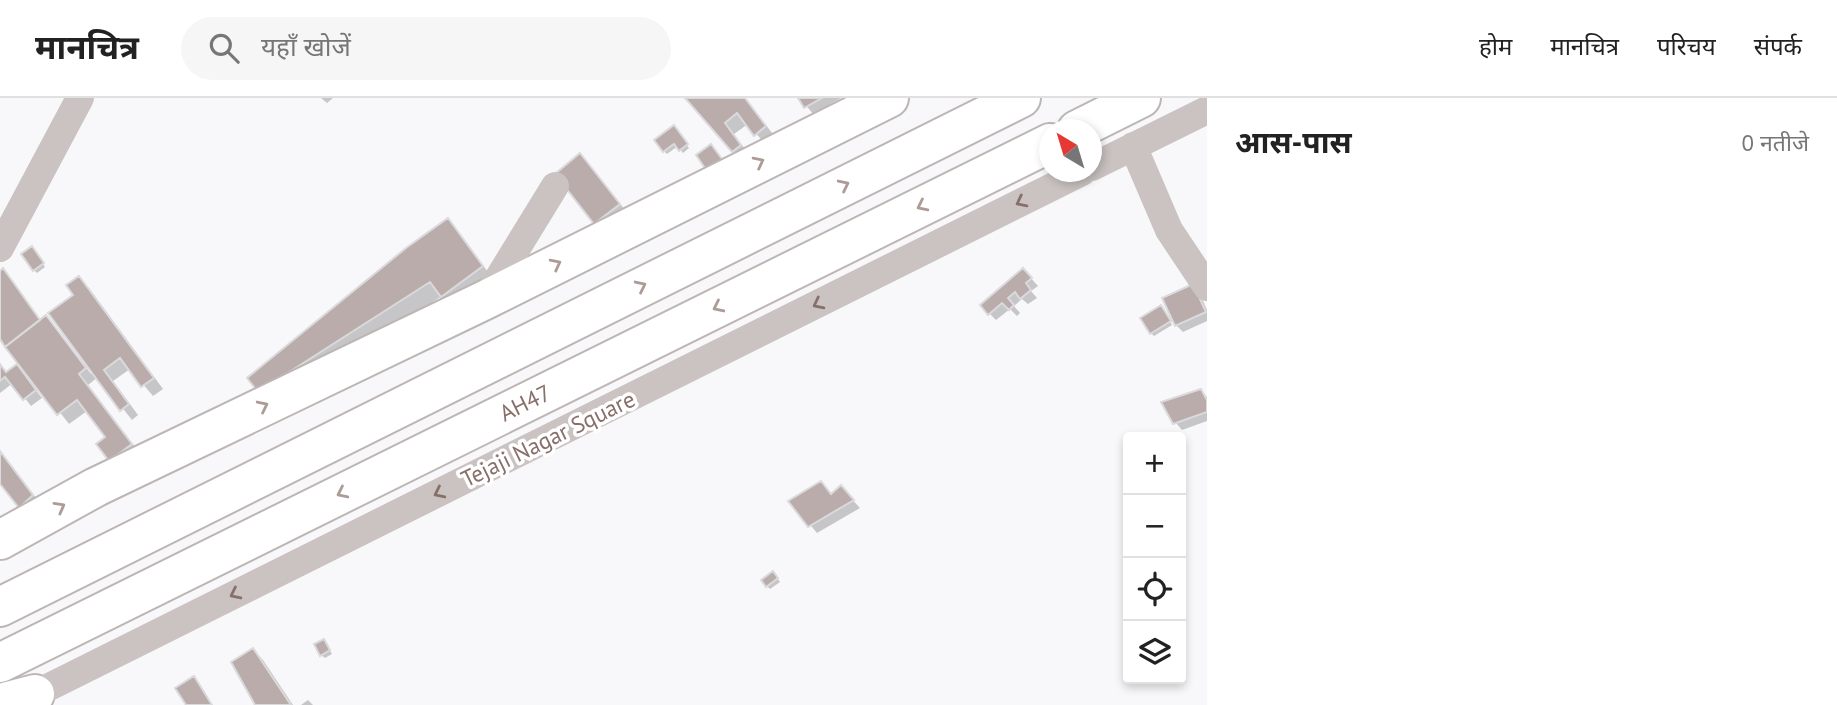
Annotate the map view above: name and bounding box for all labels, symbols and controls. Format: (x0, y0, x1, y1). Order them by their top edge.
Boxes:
search box (181, 17, 671, 80)
text: मानचित्र (35, 25, 139, 68)
icon: search (205, 29, 243, 67)
text: यहाँ खोजें (261, 30, 351, 63)
text: होम (1479, 31, 1512, 62)
text: मानचित्र (1550, 31, 1619, 62)
text: परिचय (1657, 31, 1716, 62)
text: संपर्क (1754, 31, 1802, 62)
north arrow (1039, 119, 1102, 182)
text: आस-पास (1235, 122, 1352, 161)
text: 0 नतीजे (1741, 128, 1809, 157)
one-way arrow (752, 156, 764, 170)
one-way arrow (837, 180, 850, 194)
one-way arrow (1016, 194, 1028, 208)
one-way arrow (917, 197, 929, 211)
one-way arrow (549, 259, 561, 273)
one-way arrow (634, 281, 646, 295)
one-way arrow (813, 295, 825, 309)
one-way arrow (713, 298, 725, 312)
street label: AH47 (494, 378, 556, 427)
street label: Tejaji Nagar Square (456, 384, 640, 493)
one-way arrow (256, 401, 268, 415)
map controls (1123, 432, 1186, 684)
button: + (1123, 432, 1186, 495)
one-way arrow (337, 484, 349, 498)
one-way arrow (434, 485, 446, 499)
button: − (1123, 495, 1186, 558)
one-way arrow (52, 502, 65, 515)
button: locate (1123, 558, 1186, 621)
one-way arrow (230, 586, 242, 600)
button: layers (1123, 621, 1186, 684)

